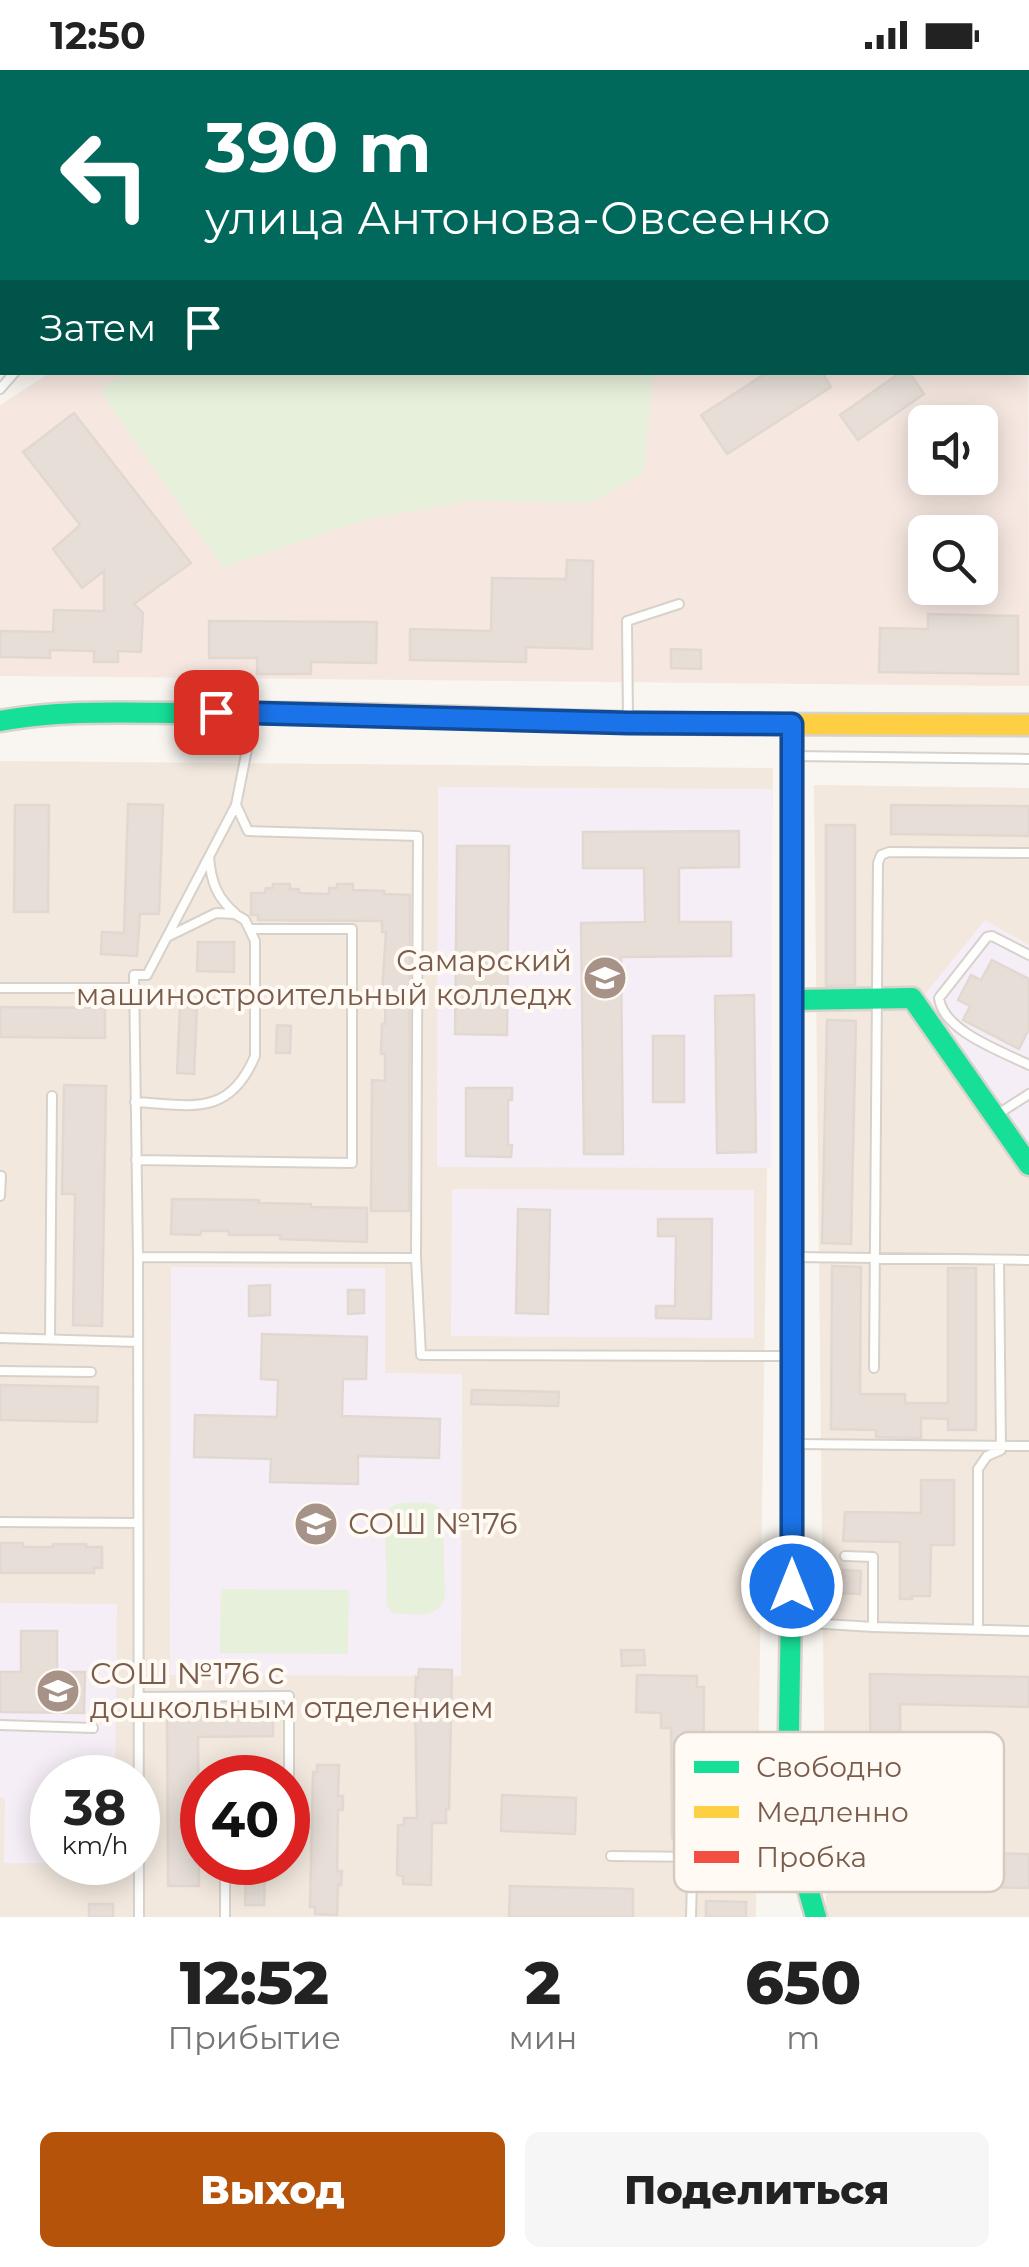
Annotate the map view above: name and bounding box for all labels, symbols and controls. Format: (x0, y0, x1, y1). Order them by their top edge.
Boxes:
text: 12:50 (50, 12, 146, 59)
text: 390 m (205, 104, 432, 190)
icon: left (40, 110, 170, 240)
text: улица Антонова-Овсеенко (205, 190, 831, 245)
icon: arrive (176, 300, 231, 355)
text: Затем (40, 304, 156, 351)
map controls (908, 405, 998, 605)
button: sound (908, 405, 998, 495)
button: search (908, 515, 998, 605)
pin (174, 670, 259, 755)
icon: arrive (189, 685, 244, 740)
place label: Самарский машиностроительный колледж (76, 942, 572, 1013)
school or university icon: Самарский машиностроительный колледж (582, 955, 628, 1001)
school or university icon: СОШ №176 (293, 1501, 339, 1547)
place label: СОШ №176 (348, 1505, 518, 1542)
position arrow (740, 1534, 844, 1638)
place label: СОШ №176 с дошкольным отделением (90, 1655, 494, 1726)
school or university icon: СОШ №176 с дошкольным отделением (35, 1668, 81, 1714)
legend (674, 1732, 1004, 1892)
text: Свободно (756, 1750, 902, 1784)
speed limit sign: 40 (180, 1755, 310, 1885)
text: 38 (64, 1777, 126, 1838)
text: Медленно (756, 1795, 909, 1829)
text: km/h (62, 1830, 128, 1860)
text: Пробка (756, 1840, 867, 1874)
text: 12:52 (180, 1946, 329, 2019)
text: 2 (525, 1946, 561, 2019)
text: 650 (745, 1946, 861, 2019)
text: Прибытие (168, 2018, 341, 2057)
text: мин (509, 2018, 577, 2057)
text: m (786, 2018, 820, 2057)
button: Выход (40, 2132, 505, 2247)
button: Поделиться (525, 2132, 989, 2247)

